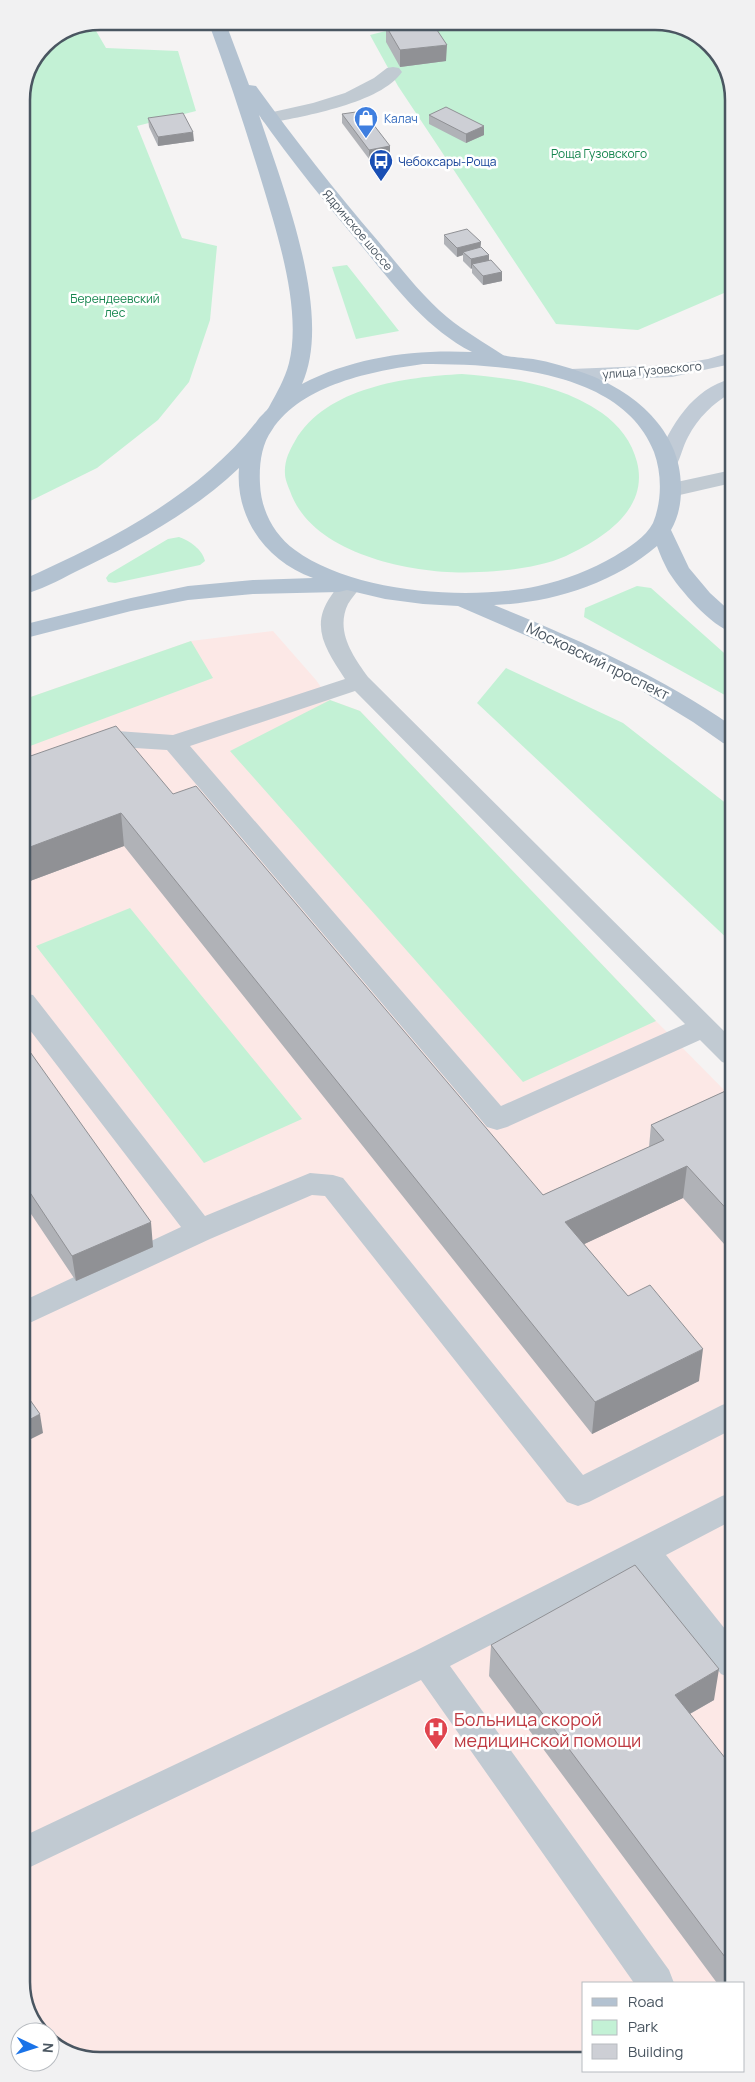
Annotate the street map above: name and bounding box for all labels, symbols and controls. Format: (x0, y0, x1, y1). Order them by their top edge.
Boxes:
shop icon: Калач (353, 105, 379, 139)
place label: Калач (384, 110, 418, 127)
park label: Роща Гузовского (551, 145, 647, 162)
bus stop icon: Чебоксары-Роща (368, 148, 394, 182)
place label: Чебоксары-Роща (398, 153, 496, 170)
street label: Ядринское шоссе (319, 186, 397, 274)
park label: Берендеевский лес (70, 290, 160, 321)
street label: улица Гузовского (602, 357, 702, 383)
street label: Московский проспект (523, 617, 673, 705)
place label: Больница скорой медицинской помощи (454, 1707, 641, 1752)
hospital icon: Больница скорой медицинской помощи (423, 1716, 449, 1750)
legend (582, 1982, 745, 2072)
text: Road (628, 1991, 664, 2012)
text: Park (628, 2016, 658, 2037)
north arrow (10, 2022, 60, 2072)
text: Building (628, 2041, 683, 2062)
text: N (39, 2042, 58, 2054)

